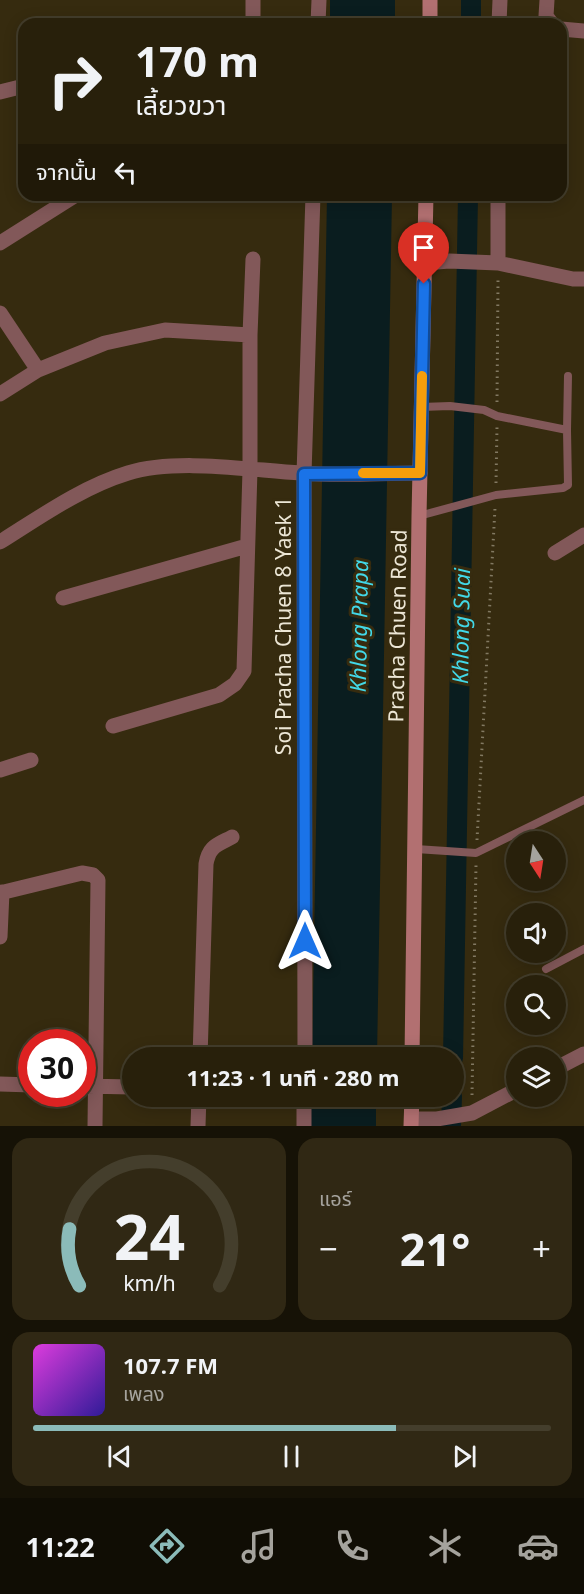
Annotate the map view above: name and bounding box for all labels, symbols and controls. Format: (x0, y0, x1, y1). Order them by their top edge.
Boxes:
text: 170 m (135, 32, 259, 89)
icon: right (36, 42, 114, 120)
text: เลี้ยวขวา (135, 86, 226, 123)
text: จากนั้น (36, 156, 97, 186)
icon: left (109, 156, 142, 189)
pin (398, 222, 449, 284)
icon: arrive (407, 231, 440, 264)
street label: Soi Pracha Chuen 8 Yaek 1 (269, 497, 297, 755)
street label: Pracha Chuen Road (381, 529, 413, 723)
water label: Khlong Prapa (342, 559, 374, 693)
water label: Khlong Suai (444, 567, 476, 684)
north arrow (506, 831, 566, 891)
map controls (506, 831, 566, 1107)
button: sound (506, 903, 566, 963)
position arrow (273, 909, 337, 973)
button: search (506, 975, 566, 1035)
speed limit sign: 30 (18, 1029, 96, 1107)
button: layers (506, 1047, 566, 1107)
text: 11:23 · 1 นาที · 280 m (187, 1062, 399, 1092)
text: แอร์ (319, 1185, 351, 1212)
text: 24 (113, 1193, 185, 1278)
text: 21° (400, 1218, 470, 1279)
text: − (319, 1226, 338, 1271)
text: + (532, 1226, 551, 1271)
text: km/h (123, 1268, 175, 1297)
text: 107.7 FM (123, 1350, 218, 1380)
text: เพลง (123, 1380, 165, 1407)
icon: previous (103, 1440, 136, 1473)
icon: pause (275, 1440, 308, 1473)
icon: next (448, 1440, 481, 1473)
icon: directions (146, 1525, 188, 1567)
icon: music (238, 1525, 280, 1567)
icon: phone (331, 1525, 373, 1567)
icon: climate (424, 1525, 466, 1567)
icon: car (517, 1525, 559, 1567)
text: 11:22 (25, 1528, 95, 1565)

